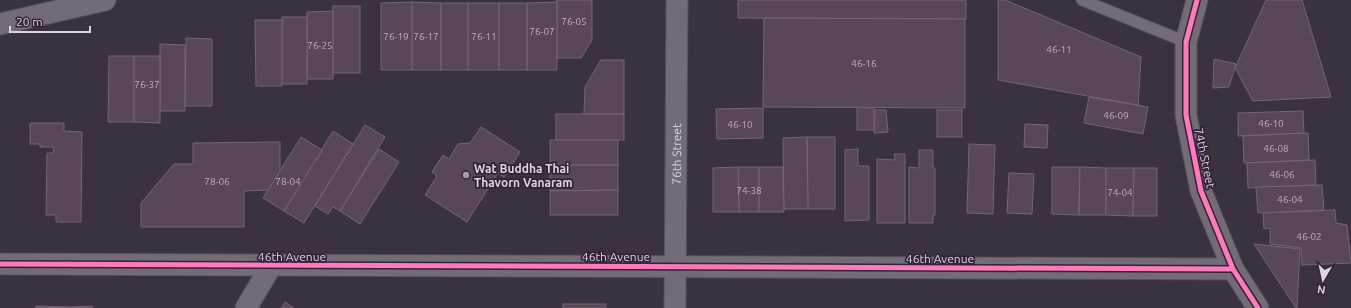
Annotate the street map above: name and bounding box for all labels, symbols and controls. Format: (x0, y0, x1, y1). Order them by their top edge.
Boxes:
scale bar (10, 8, 90, 34)
text: 20 m (16, 15, 43, 28)
house number: 76-05 (561, 16, 587, 27)
house number: 76-07 (529, 26, 555, 37)
house number: 76-19 (383, 31, 409, 42)
house number: 76-17 (413, 31, 439, 42)
house number: 76-11 (471, 31, 497, 42)
house number: 76-25 (307, 40, 333, 51)
house number: 46-11 (1046, 44, 1072, 55)
house number: 46-16 (851, 58, 877, 69)
house number: 76-37 (134, 79, 160, 90)
house number: 46-09 (1103, 110, 1129, 121)
house number: 46-10 (1258, 118, 1284, 129)
house number: 46-10 (727, 119, 753, 130)
street label: 76th Street (669, 123, 683, 185)
street label: 74th Street (1192, 127, 1218, 190)
house number: 46-08 (1263, 143, 1289, 154)
place label: Wat Buddha Thai Thavorn Vanaram (474, 162, 573, 189)
house number: 46-06 (1269, 169, 1295, 180)
marker: Wat Buddha Thai Thavorn Vanaram (461, 170, 471, 180)
house number: 78-06 (204, 176, 230, 187)
house number: 78-04 (275, 176, 301, 187)
house number: 74-38 (736, 185, 762, 196)
house number: 74-04 (1107, 187, 1133, 198)
house number: 46-04 (1277, 194, 1303, 205)
house number: 46-02 (1296, 231, 1322, 242)
street label: 46th Avenue (258, 250, 326, 263)
street label: 46th Avenue (582, 250, 650, 263)
street label: 46th Avenue (906, 252, 974, 265)
north arrow (1303, 260, 1343, 300)
text: N (1316, 283, 1326, 296)

